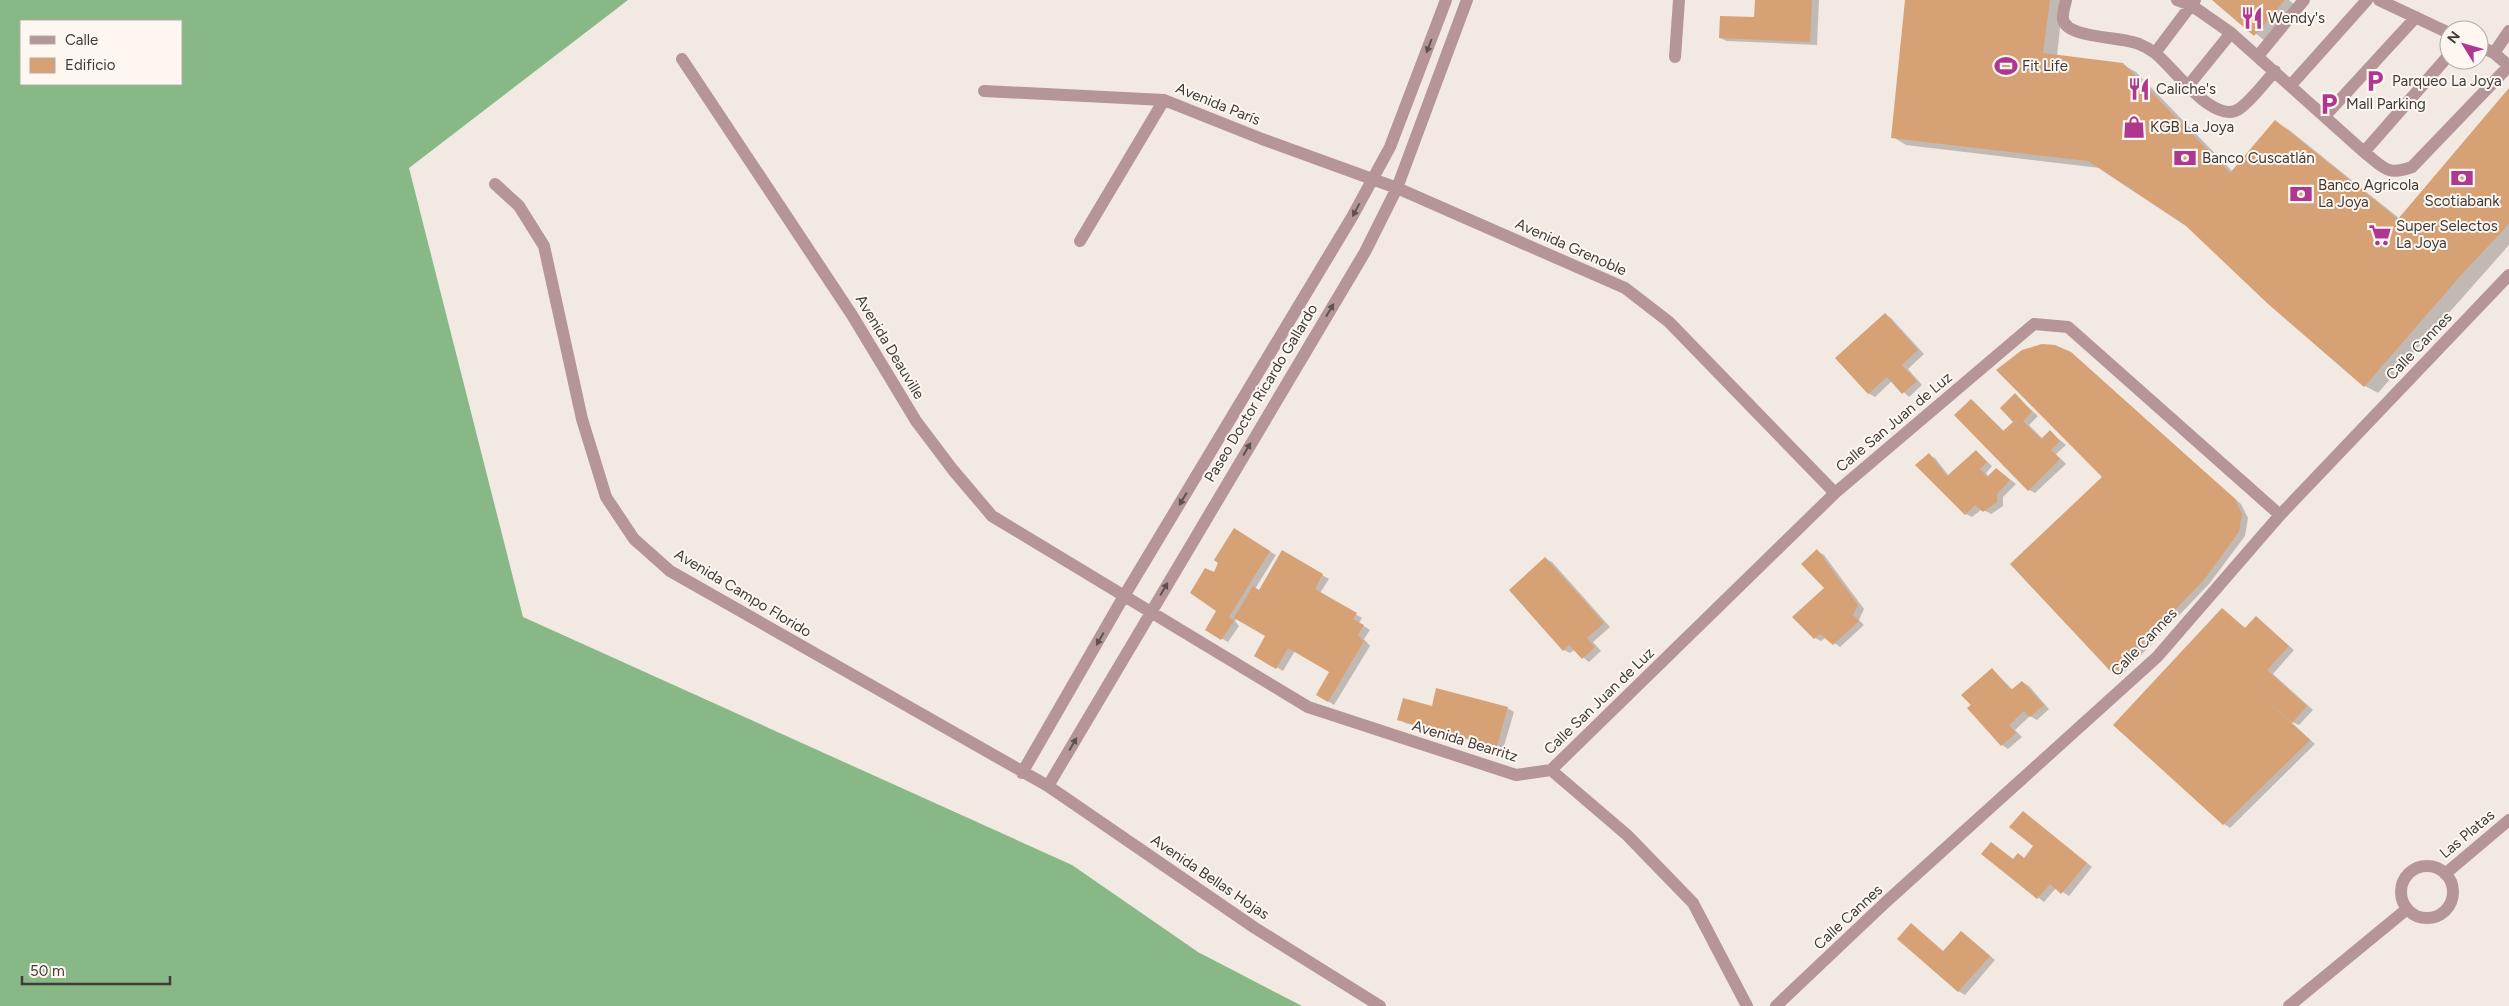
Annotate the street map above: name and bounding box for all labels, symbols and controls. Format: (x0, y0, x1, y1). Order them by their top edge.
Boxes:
restaurant icon: Wendy's (2239, 5, 2265, 31)
place label: Wendy's (2268, 9, 2325, 27)
legend (20, 20, 182, 85)
north arrow (2439, 20, 2489, 70)
text: N (2444, 28, 2464, 47)
text: Calle (65, 31, 98, 49)
one-way arrow (1424, 38, 1432, 53)
sports icon: Fit Life (1993, 53, 2019, 79)
text: Edificio (65, 56, 116, 74)
place label: Fit Life (2022, 57, 2068, 75)
parking icon: Parqueo La Joya (2362, 68, 2388, 94)
place label: Parqueo La Joya (2392, 72, 2502, 90)
restaurant icon: Caliche's (2126, 76, 2152, 102)
street label: Avenida París (1173, 79, 1263, 129)
place label: Caliche's (2156, 80, 2216, 98)
parking icon: Mall Parking (2316, 91, 2342, 117)
place label: Mall Parking (2346, 95, 2426, 113)
shop icon: KGB La Joya (2121, 114, 2147, 140)
place label: KGB La Joya (2150, 118, 2234, 136)
bank icon: Banco Cuscatlán (2172, 145, 2198, 171)
place label: Banco Cuscatlán (2202, 149, 2315, 167)
bank icon: Scotiabank (2449, 165, 2475, 191)
place label: Banco Agricola La Joya (2318, 176, 2419, 211)
bank icon: Banco Agricola La Joya (2288, 181, 2314, 207)
place label: Scotiabank (2425, 192, 2500, 210)
one-way arrow (1352, 203, 1360, 217)
street label: Avenida Grenoble (1513, 214, 1629, 280)
place label: Super Selectos La Joya (2396, 217, 2498, 252)
supermarket icon: Super Selectos La Joya (2367, 222, 2393, 248)
street label: Avenida Deauville (852, 292, 928, 402)
street label: Paseo Doctor Ricardo Gallardo (1201, 300, 1322, 485)
one-way arrow (1326, 303, 1335, 316)
street label: Calle Cannes (2382, 308, 2456, 384)
street label: Calle San Juan de Luz (1832, 368, 1956, 476)
one-way arrow (1242, 443, 1251, 456)
one-way arrow (1178, 493, 1187, 506)
street label: Avenida Campo Florido (671, 545, 815, 641)
one-way arrow (1159, 582, 1168, 595)
street label: Calle Cannes (2107, 604, 2181, 680)
one-way arrow (1095, 633, 1104, 646)
street label: Calle San Juan de Luz (1540, 644, 1658, 758)
street label: Avenida Bearritz (1410, 716, 1520, 766)
one-way arrow (1068, 738, 1077, 751)
street label: Las Platas (2436, 806, 2498, 862)
street label: Avenida Bellas Hojas (1147, 831, 1273, 923)
street label: Calle Cannes (1810, 881, 1886, 953)
scale bar (22, 954, 170, 986)
text: 50 m (30, 962, 65, 980)

